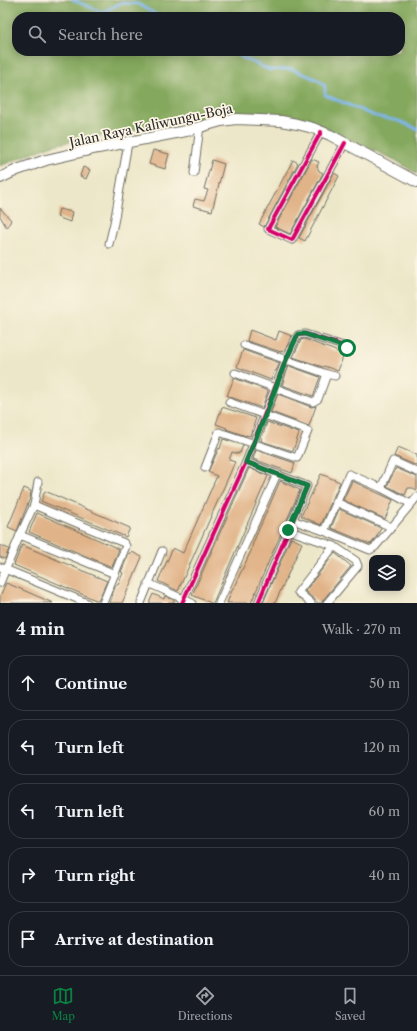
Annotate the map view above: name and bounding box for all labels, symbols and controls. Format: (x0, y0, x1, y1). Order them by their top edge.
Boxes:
search box (12, 12, 405, 56)
icon: search (26, 23, 48, 45)
text: Search here (58, 25, 143, 44)
street label: Jalan Raya Kaliwungu-Boja (66, 100, 234, 151)
route start (338, 339, 356, 357)
route end (279, 521, 297, 539)
map controls (369, 555, 405, 591)
button: layers (369, 555, 405, 591)
text: 4 min (16, 619, 65, 639)
text: Walk · 270 m (322, 621, 401, 637)
icon: ahead (17, 672, 39, 694)
text: Continue (55, 674, 127, 693)
text: 50 m (369, 675, 400, 691)
icon: left (17, 736, 39, 758)
text: Turn left (55, 738, 124, 757)
text: 120 m (363, 739, 400, 755)
icon: left (17, 800, 39, 822)
text: Turn left (55, 802, 124, 821)
text: 60 m (369, 803, 400, 819)
icon: right (17, 864, 39, 886)
text: Turn right (55, 866, 135, 885)
text: 40 m (369, 867, 400, 883)
icon: arrive (17, 928, 39, 950)
text: Arrive at destination (55, 930, 214, 949)
tab: Map (51, 985, 75, 1023)
tab: Directions (178, 985, 232, 1023)
tab: Saved (335, 985, 366, 1023)

